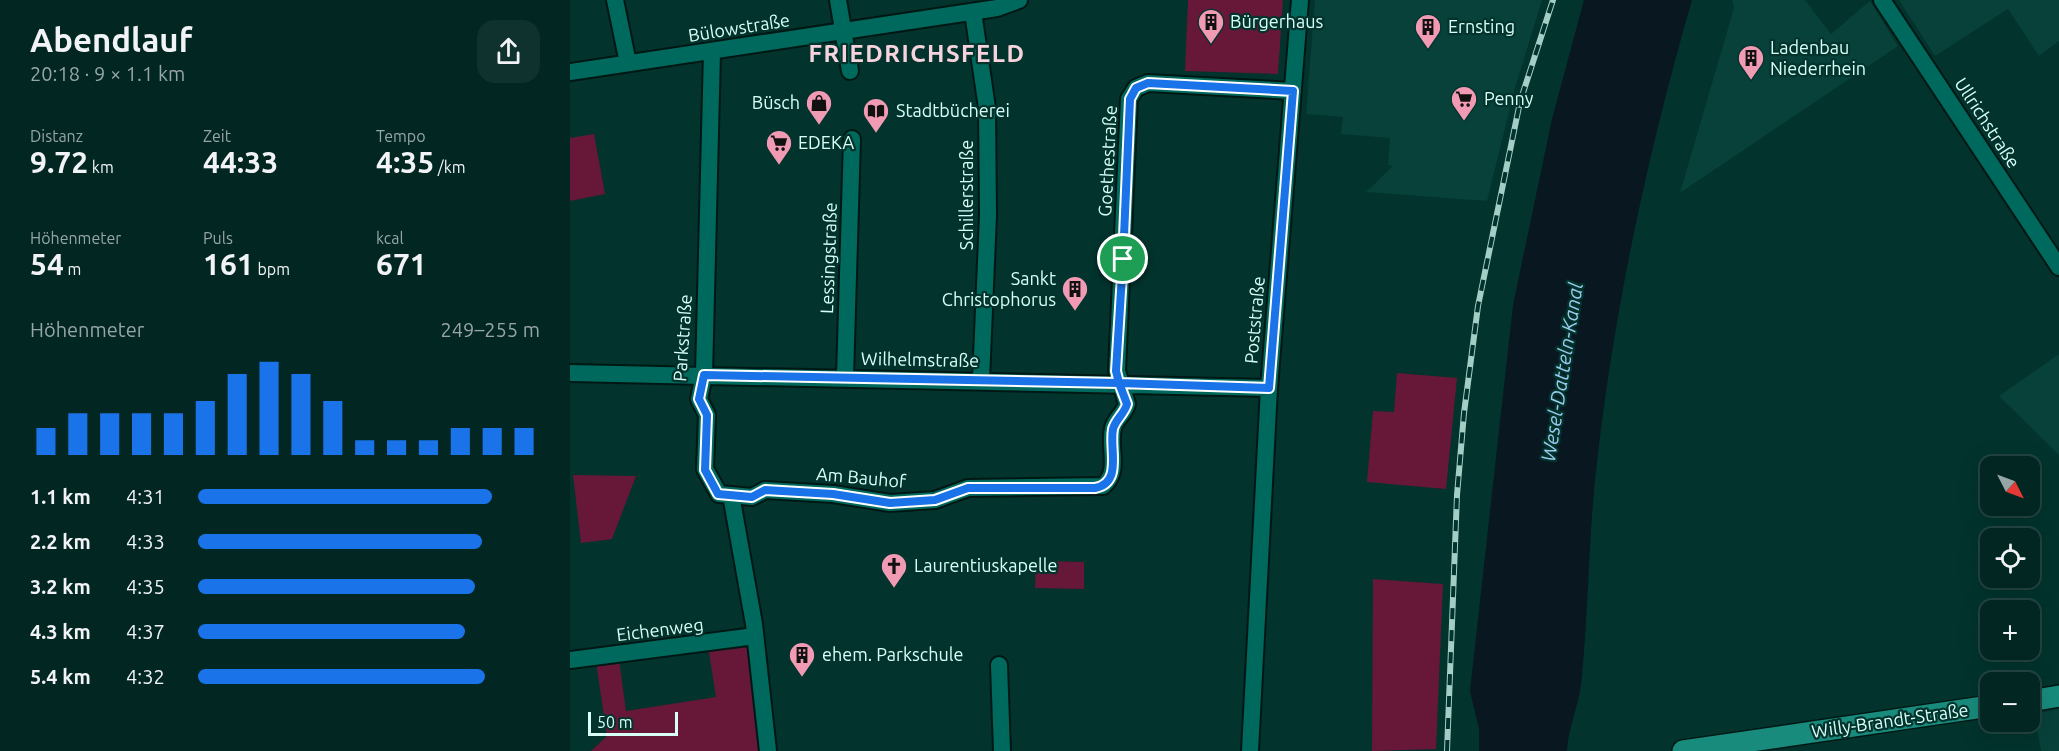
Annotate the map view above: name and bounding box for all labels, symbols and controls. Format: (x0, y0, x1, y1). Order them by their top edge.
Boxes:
building icon: Bürgerhaus (1196, 7, 1226, 45)
street label: Bülowstraße (687, 9, 791, 45)
place label: Bürgerhaus (1230, 11, 1323, 31)
building icon: Ernsting (1413, 12, 1443, 50)
place label: Ernsting (1448, 16, 1515, 36)
button: share (477, 20, 540, 83)
text: Abendlauf (30, 21, 192, 58)
place label: Ladenbau Niederrhein (1770, 37, 1866, 78)
district label: FRIEDRICHSFELD (808, 40, 1026, 67)
building icon: Ladenbau Niederrhein (1736, 43, 1766, 81)
text: 20:18 · 9 × 1.1 km (30, 62, 185, 85)
street label: Ullrichstraße (1951, 74, 2024, 171)
supermarket icon: Penny (1449, 84, 1479, 122)
shop icon: Büsch (804, 88, 834, 126)
place label: Penny (1484, 88, 1534, 108)
place label: Büsch (752, 92, 800, 112)
library icon: Stadtbücherei (861, 96, 891, 134)
place label: Stadtbücherei (896, 100, 1010, 120)
street label: Goethestraße (1094, 105, 1120, 217)
text: Distanz (30, 127, 83, 145)
text: Zeit (203, 127, 231, 145)
text: Tempo (376, 127, 426, 145)
supermarket icon: EDEKA (764, 128, 794, 166)
place label: EDEKA (798, 132, 854, 152)
street label: Schillerstraße (956, 140, 976, 250)
text: 9.72 (30, 145, 88, 179)
text: 44:33 (203, 145, 278, 179)
text: 4:35 (376, 145, 434, 179)
text: km (88, 158, 114, 176)
text: /km (434, 158, 466, 176)
street label: Lessingstraße (816, 202, 840, 314)
text: Höhenmeter (30, 229, 121, 247)
text: Puls (203, 229, 233, 247)
text: kcal (376, 229, 404, 247)
pin (1097, 233, 1148, 284)
icon: arrive (1106, 242, 1139, 275)
text: 54 (30, 247, 64, 281)
text: 161 (203, 247, 254, 281)
text: 671 (376, 247, 427, 281)
text: m (64, 260, 81, 278)
text: bpm (254, 260, 290, 278)
place label: Sankt Christophorus (942, 268, 1056, 309)
building icon: Sankt Christophorus (1060, 274, 1090, 312)
street label: Poststraße (1240, 275, 1268, 364)
water label: Wesel-Datteln-Kanal (1536, 280, 1587, 463)
street label: Parkstraße (669, 294, 695, 382)
text: Höhenmeter (30, 318, 144, 341)
text: 249–255 m (441, 318, 540, 341)
street label: Wilhelmstraße (861, 348, 979, 370)
north arrow (1980, 456, 2040, 516)
map controls (1980, 456, 2040, 732)
street label: Am Bauhof (815, 463, 907, 491)
text: 1.1 km (30, 485, 91, 508)
text: 4:31 (126, 485, 165, 508)
button: locate (1980, 528, 2040, 588)
text: 2.2 km (30, 530, 91, 553)
text: 4:33 (126, 530, 165, 553)
church icon: Laurentiuskapelle (879, 551, 909, 589)
place label: Laurentiuskapelle (914, 555, 1057, 575)
text: 3.2 km (30, 575, 91, 598)
text: 4:35 (126, 575, 165, 598)
button: + (1980, 600, 2040, 660)
street label: Eichenweg (615, 614, 705, 644)
text: 4.3 km (30, 620, 91, 643)
text: 4:37 (126, 620, 165, 643)
building icon: ehem. Parkschule (787, 640, 817, 678)
place label: ehem. Parkschule (822, 644, 963, 664)
text: 5.4 km (30, 665, 91, 688)
text: 4:32 (126, 665, 165, 688)
button: − (1980, 672, 2040, 732)
street label: Willy-Brandt-Straße (1810, 699, 1970, 741)
scale bar (588, 709, 678, 736)
text: 50 m (597, 713, 633, 731)

